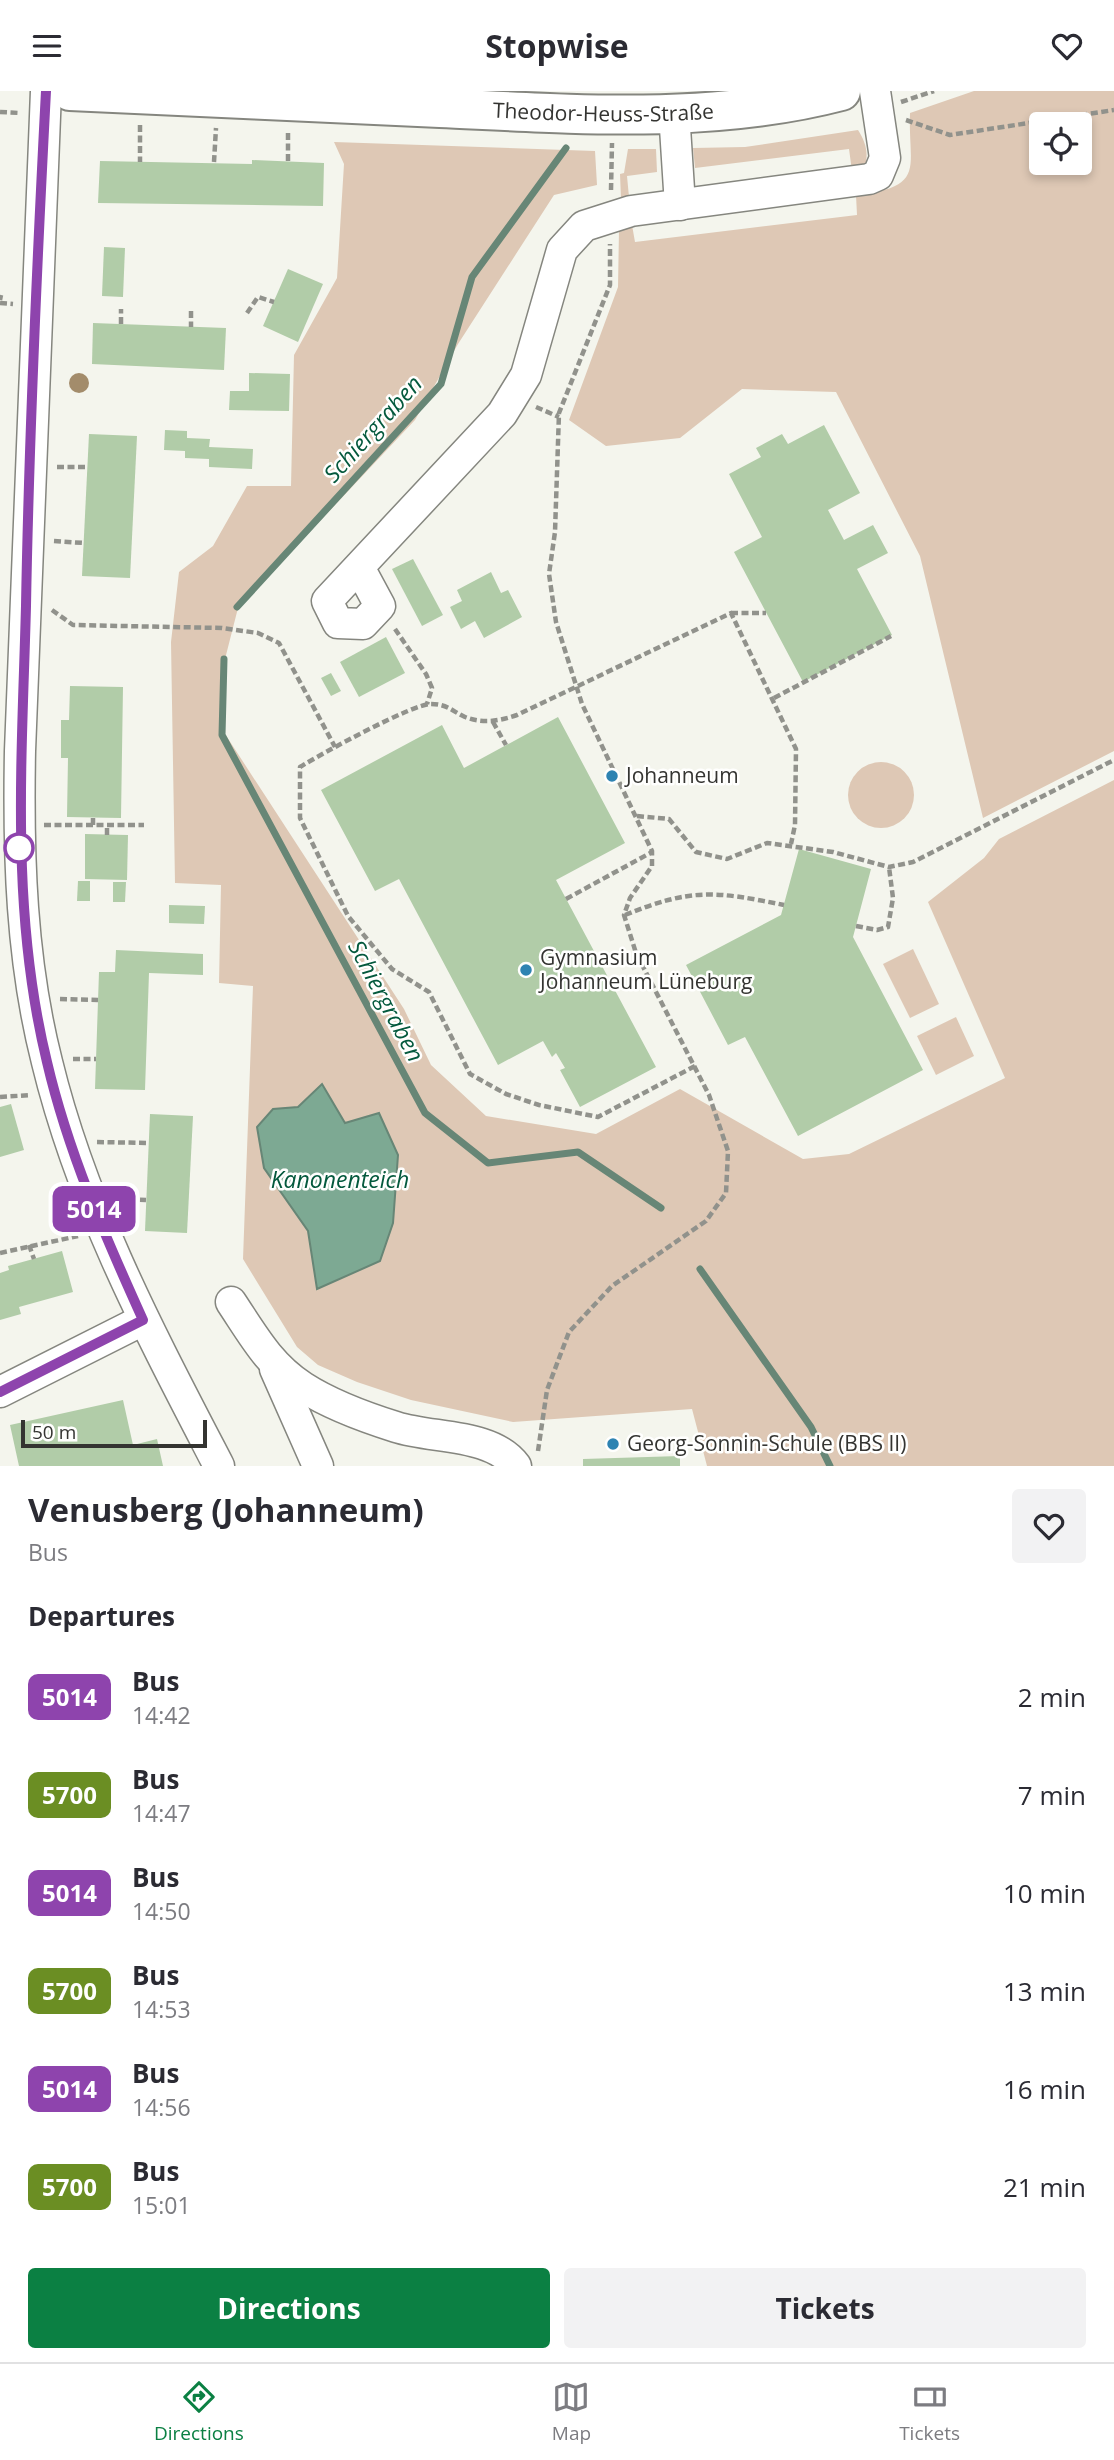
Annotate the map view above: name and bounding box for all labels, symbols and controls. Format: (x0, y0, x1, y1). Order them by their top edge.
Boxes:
text: Stopwise (485, 24, 629, 67)
icon: menu (28, 27, 66, 65)
icon: heart (1048, 27, 1086, 65)
street label: Theodor-Heuss-Straße (492, 96, 715, 128)
map controls (1029, 112, 1092, 175)
button: locate (1029, 112, 1092, 175)
water label: Schiergraben (316, 368, 429, 489)
place label: Johanneum (624, 761, 739, 789)
marker: Johanneum (604, 768, 620, 784)
unlabelled marker (4, 833, 34, 863)
water label: Schiergraben (341, 934, 432, 1067)
place label: Gymnasium Johanneum Lüneburg (538, 943, 752, 995)
marker: Gymnasium Johanneum Lüneburg (518, 962, 534, 978)
water label: Kanonenteich (271, 1163, 409, 1195)
line badge: 5014 (45, 1186, 143, 1232)
text: 5014 (67, 1192, 121, 1225)
scale bar (21, 1417, 206, 1449)
text: 50 m (32, 1419, 76, 1445)
place label: Georg-Sonnin-Schule (BBS II) (627, 1429, 906, 1457)
marker: Georg-Sonnin-Schule (BBS II) (605, 1436, 621, 1452)
text: Venusberg (Johanneum) (28, 1487, 424, 1532)
button: heart (1012, 1489, 1086, 1563)
text: Bus (28, 1536, 68, 1568)
text: Departures (28, 1598, 175, 1634)
text: Bus (132, 1663, 179, 1699)
text: 2 min (1018, 1679, 1086, 1715)
text: 5014 (42, 1680, 97, 1713)
text: 14:42 (132, 1699, 191, 1731)
text: Bus (132, 1761, 179, 1797)
text: 7 min (1018, 1777, 1086, 1813)
text: 5700 (42, 1778, 97, 1811)
text: 14:47 (132, 1797, 191, 1829)
text: Bus (132, 1859, 179, 1895)
text: 10 min (1003, 1875, 1086, 1911)
text: 5014 (42, 1876, 97, 1909)
text: 14:50 (132, 1895, 191, 1927)
text: Bus (132, 1957, 179, 1993)
text: 13 min (1003, 1973, 1086, 2009)
text: 5700 (42, 1974, 97, 2007)
text: 14:53 (132, 1993, 191, 2025)
text: Bus (132, 2055, 179, 2091)
text: 16 min (1003, 2071, 1086, 2107)
text: 5014 (42, 2072, 97, 2105)
text: 14:56 (132, 2091, 191, 2123)
text: Bus (132, 2153, 179, 2189)
text: 21 min (1003, 2169, 1086, 2205)
text: 5700 (42, 2170, 97, 2203)
text: 15:01 (132, 2189, 191, 2221)
button: Directions (28, 2268, 550, 2348)
button: Tickets (564, 2268, 1086, 2348)
tab: Directions (154, 2378, 244, 2446)
tab: Map (552, 2378, 591, 2446)
tab: Tickets (899, 2378, 960, 2446)

